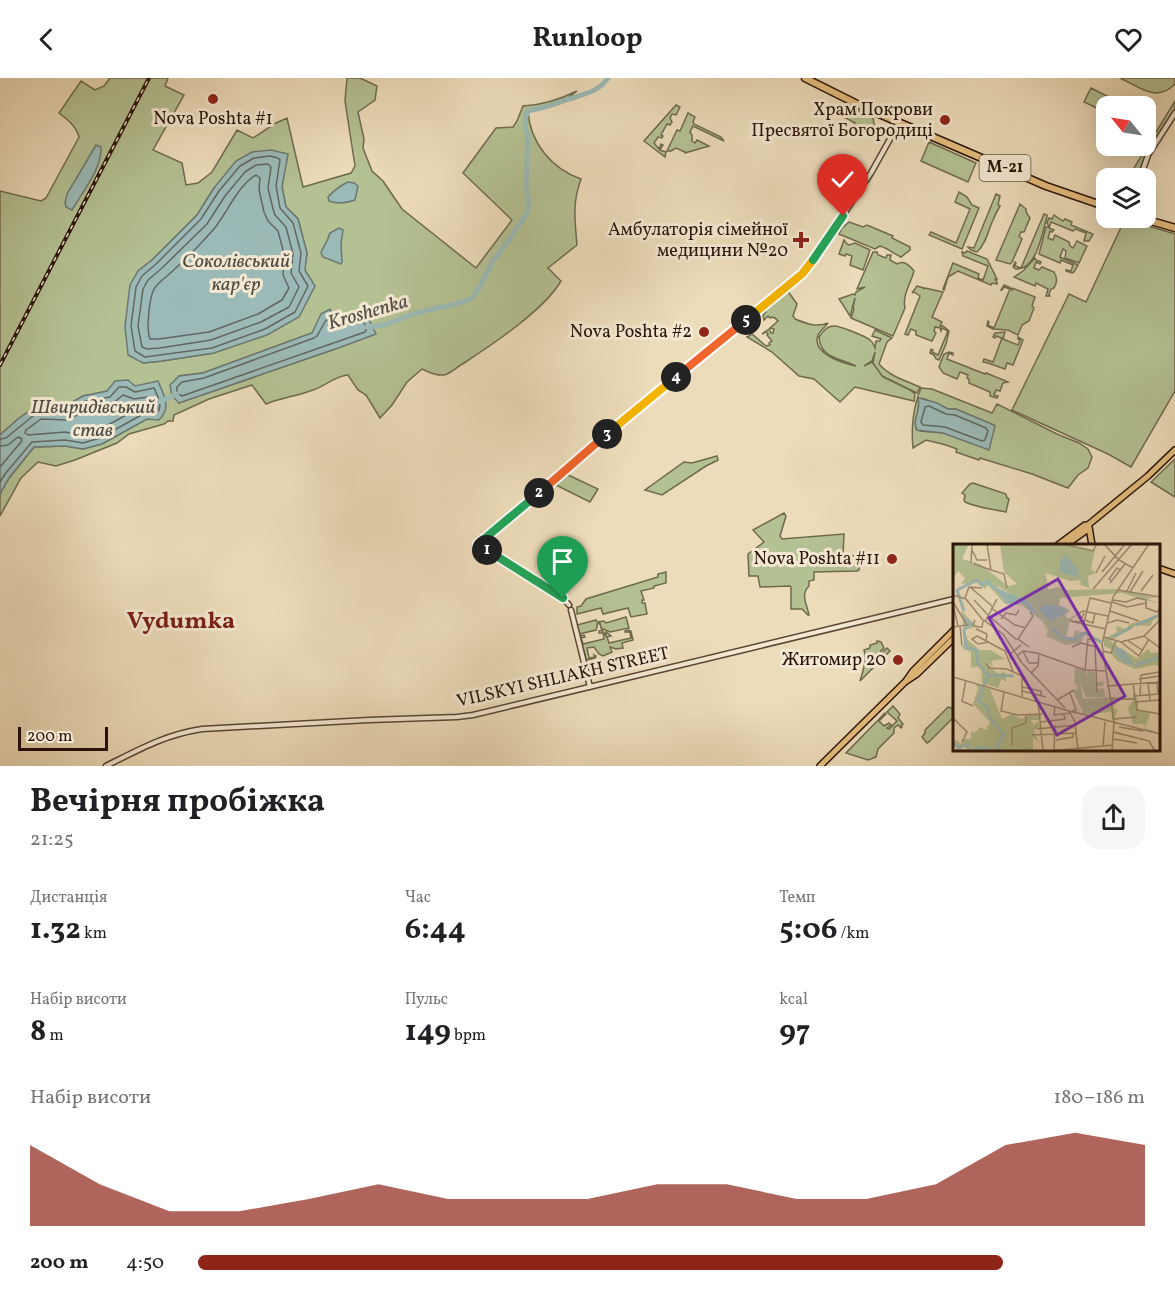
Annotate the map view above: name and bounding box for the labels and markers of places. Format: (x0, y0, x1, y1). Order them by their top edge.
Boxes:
marker: Nova Poshta #1 (206, 92, 220, 106)
place label: Храм Покрови Пресвятої Богородиці (751, 98, 933, 144)
place label: Nova Poshta #1 (153, 107, 273, 132)
marker: Храм Покрови Пресвятої Богородиці (938, 113, 952, 127)
pin (817, 154, 868, 216)
place label: Амбулаторія сімейної медицини №20 (608, 218, 789, 264)
marker: Амбулаторія сімейної медицини №20 (792, 231, 810, 249)
pin: 5 (731, 305, 761, 335)
place label: Nova Poshta #2 (570, 320, 692, 345)
marker: Nova Poshta #2 (697, 325, 711, 339)
pin: 4 (661, 362, 691, 392)
pin: 3 (592, 419, 622, 449)
pin: 2 (524, 478, 554, 508)
pin: 1 (472, 535, 502, 565)
pin (537, 536, 588, 598)
place label: Nova Poshta #11 (754, 547, 880, 572)
marker: Nova Poshta #11 (885, 552, 899, 566)
place label: Житомир 20 (782, 648, 886, 673)
marker: Житомир 20 (891, 653, 905, 667)

